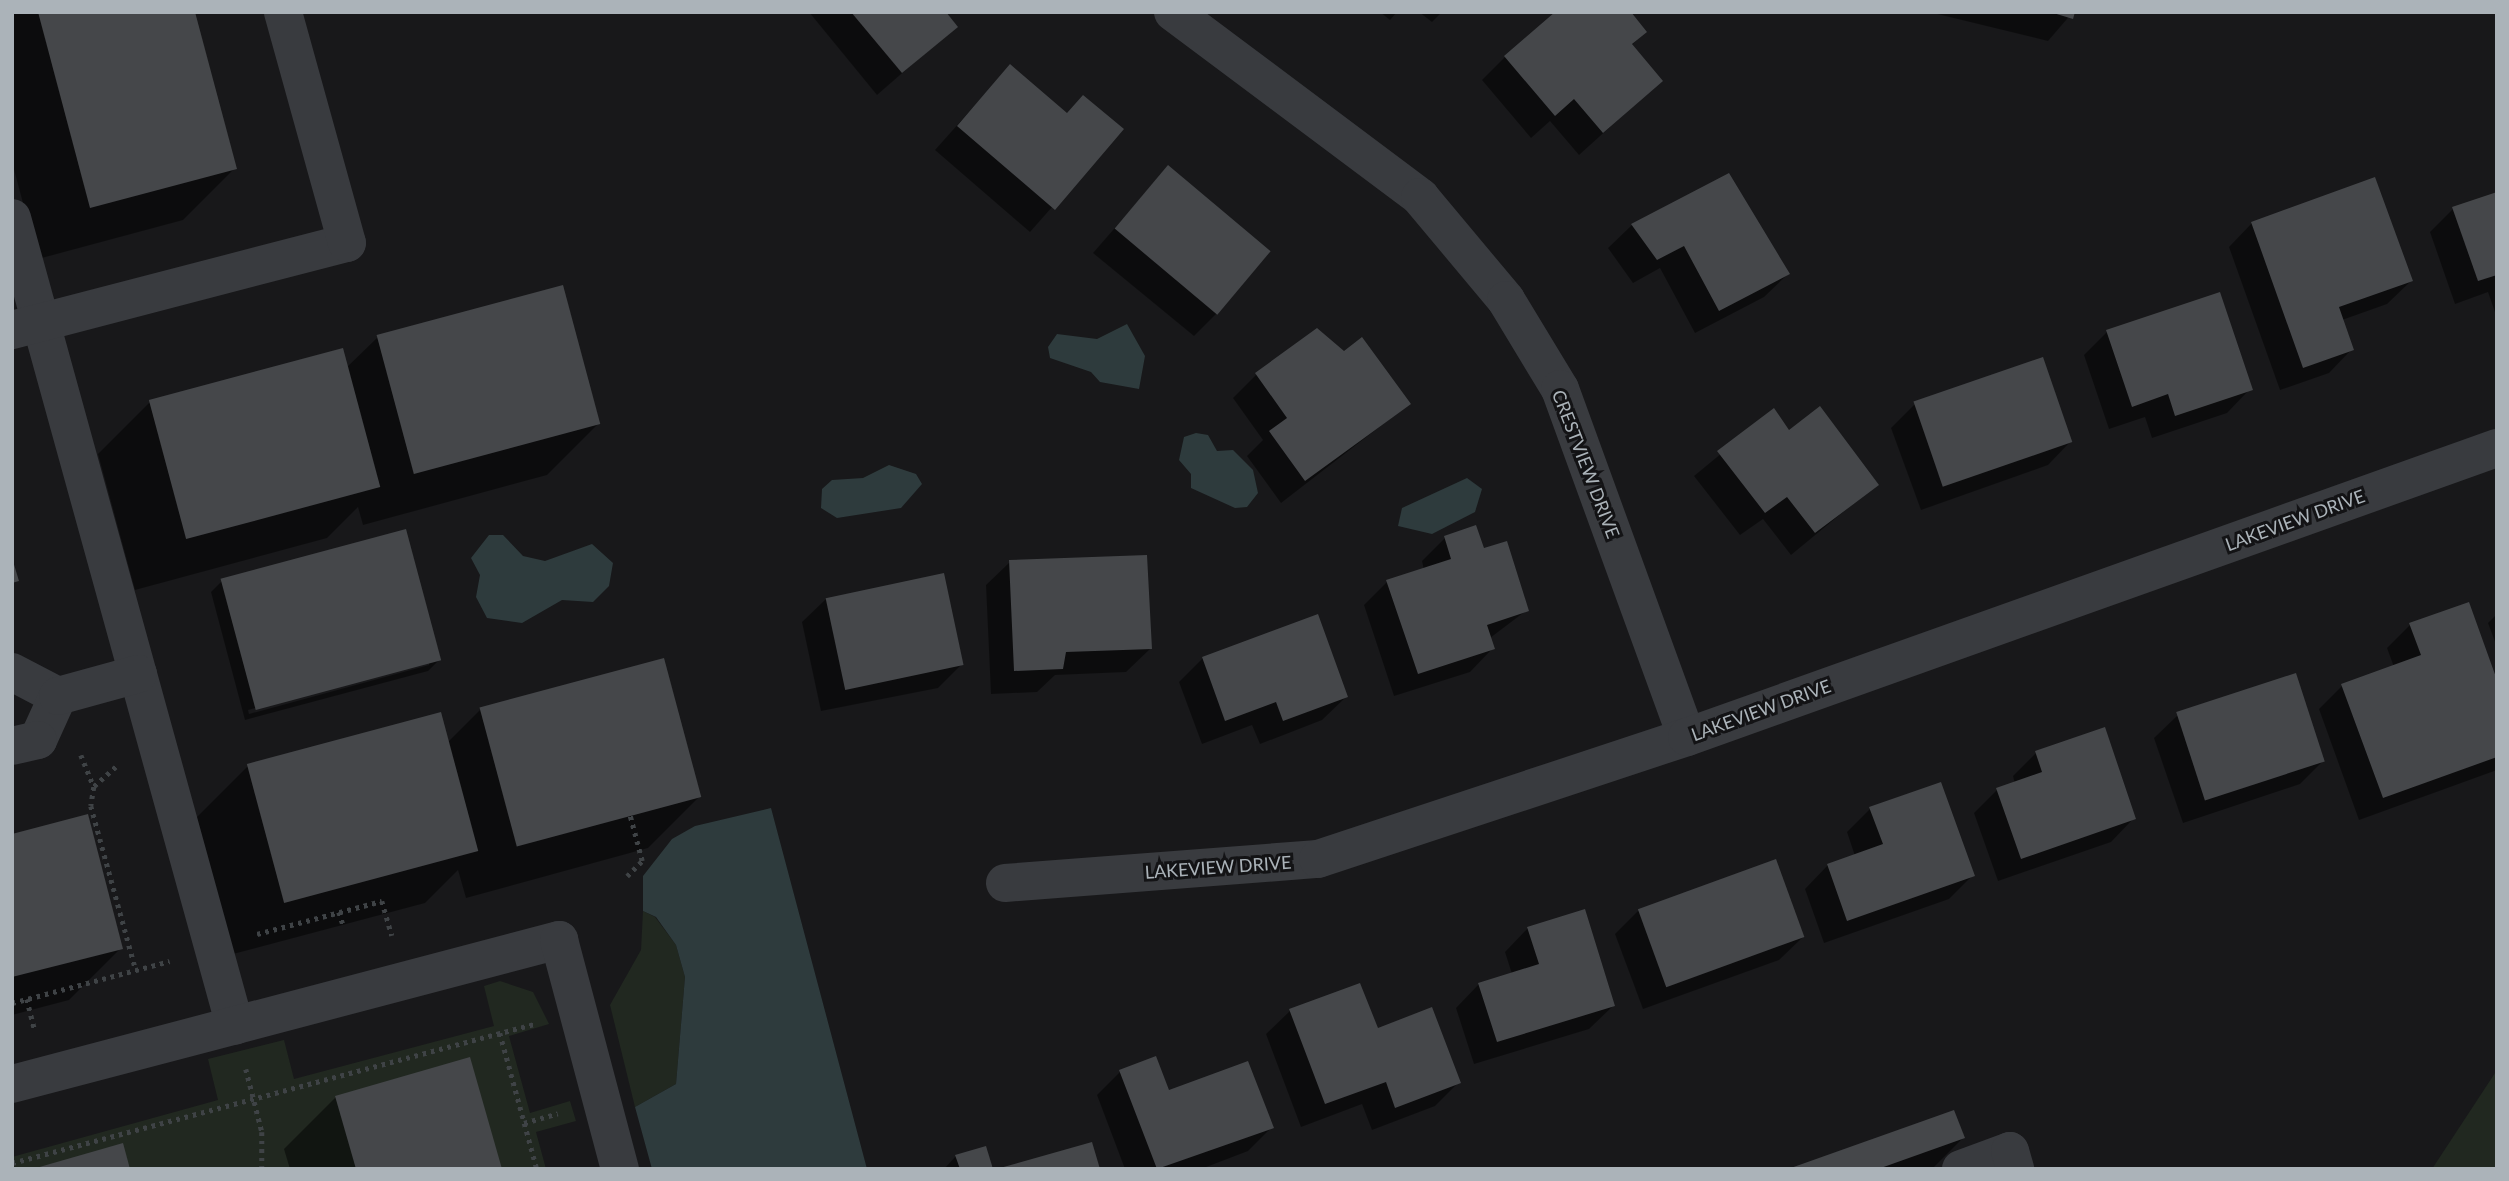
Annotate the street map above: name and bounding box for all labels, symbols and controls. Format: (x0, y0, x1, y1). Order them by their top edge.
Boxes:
street label: CRESTVIEW DRIVE (1548, 387, 1624, 541)
street label: LAKEVIEW DRIVE (2222, 485, 2368, 555)
street label: LAKEVIEW DRIVE (1688, 675, 1834, 745)
street label: LAKEVIEW DRIVE (1144, 851, 1292, 883)

